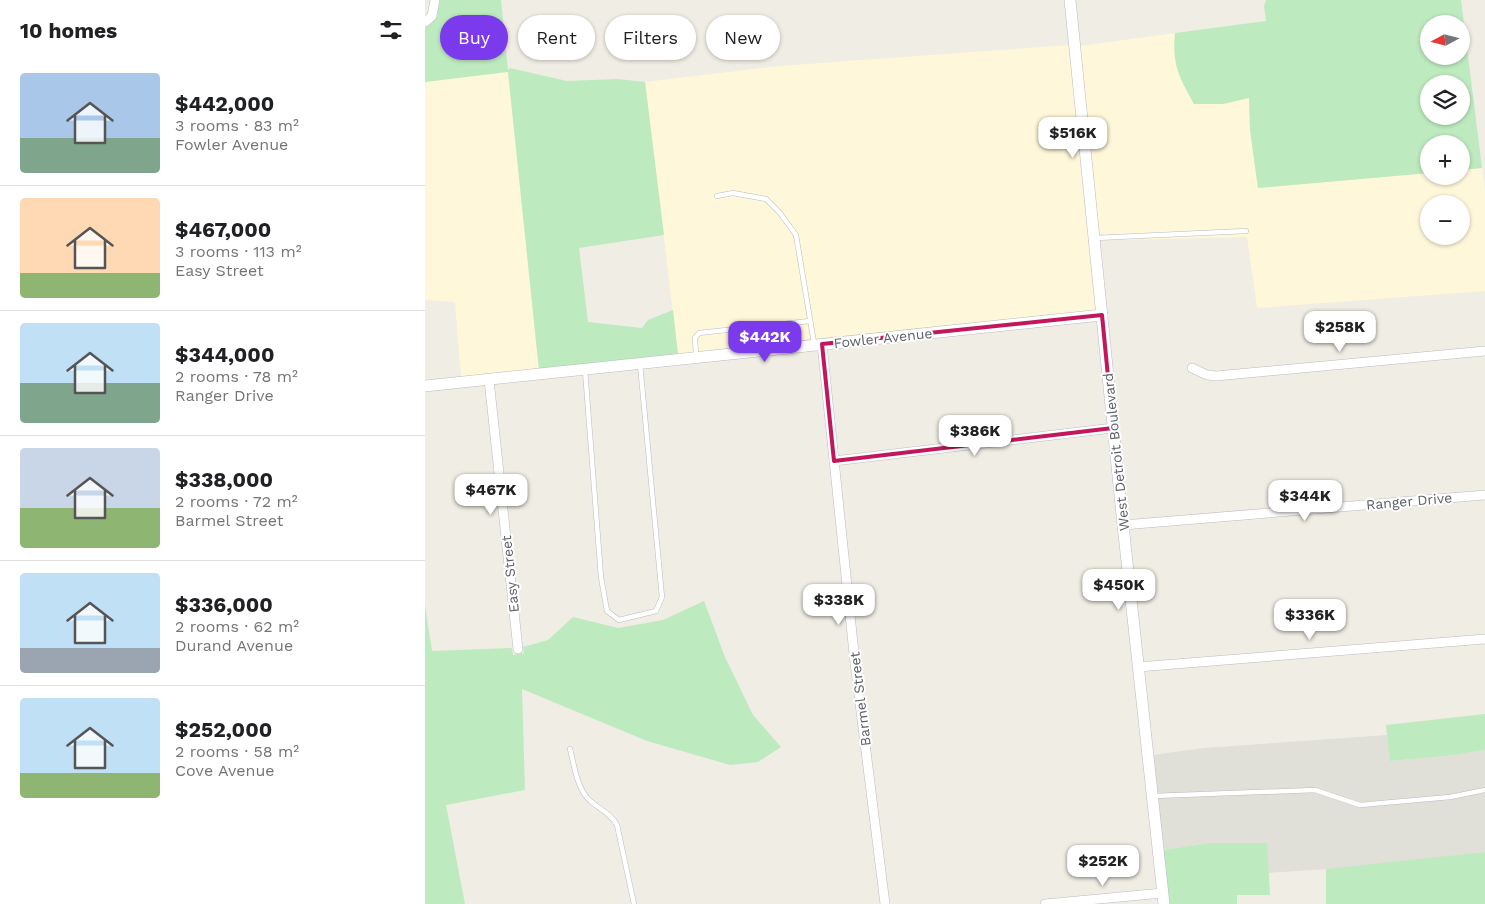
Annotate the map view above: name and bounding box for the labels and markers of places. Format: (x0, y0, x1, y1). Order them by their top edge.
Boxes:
pin: $516K (1038, 116, 1108, 159)
pin: $258K (1305, 310, 1375, 353)
pin: $442K (730, 320, 800, 363)
pin: $386K (940, 414, 1010, 457)
pin: $467K (456, 474, 526, 516)
pin: $344K (1270, 480, 1340, 522)
pin: $450K (1084, 568, 1154, 611)
pin: $338K (804, 584, 874, 626)
pin: $336K (1275, 598, 1345, 641)
pin: $252K (1068, 844, 1138, 887)

